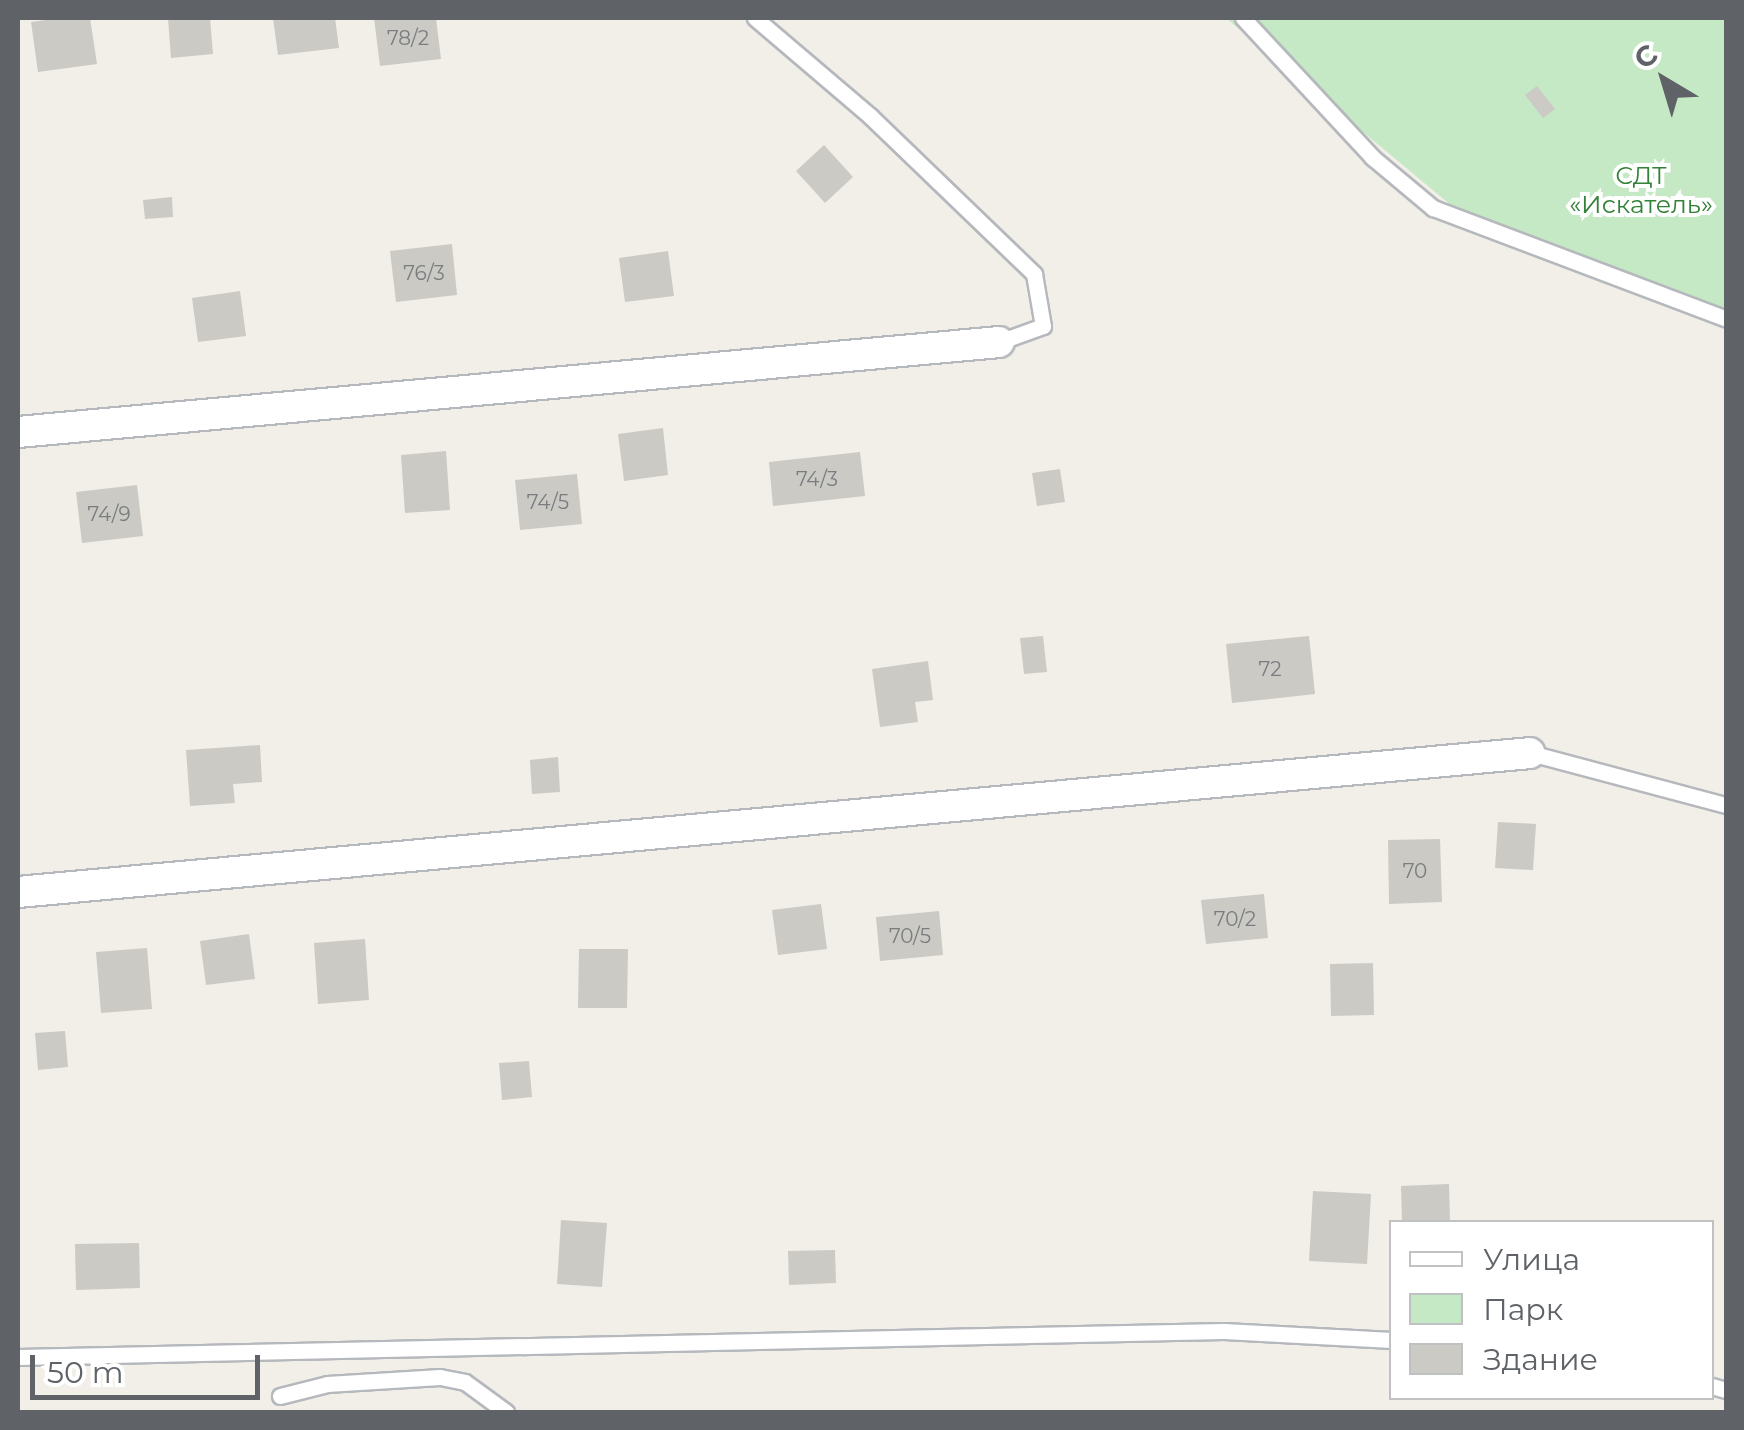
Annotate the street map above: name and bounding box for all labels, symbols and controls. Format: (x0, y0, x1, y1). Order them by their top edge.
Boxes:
house number: 78/2 (387, 26, 429, 50)
north arrow (1614, 30, 1714, 130)
text: С (1627, 37, 1664, 76)
park label: СДТ «Искатель» (1569, 161, 1713, 220)
house number: 76/3 (403, 261, 445, 285)
house number: 74/3 (796, 467, 838, 491)
house number: 74/5 (527, 490, 569, 514)
house number: 74/9 (87, 502, 131, 526)
house number: 72 (1258, 657, 1282, 681)
house number: 70 (1403, 859, 1427, 883)
house number: 70/2 (1214, 907, 1256, 931)
house number: 70/5 (889, 924, 931, 948)
legend (1389, 1220, 1714, 1400)
text: Улица (1483, 1241, 1580, 1278)
text: Парк (1483, 1291, 1563, 1328)
scale bar (35, 1335, 265, 1397)
text: Здание (1483, 1341, 1598, 1378)
text: 50 m (47, 1354, 124, 1391)

